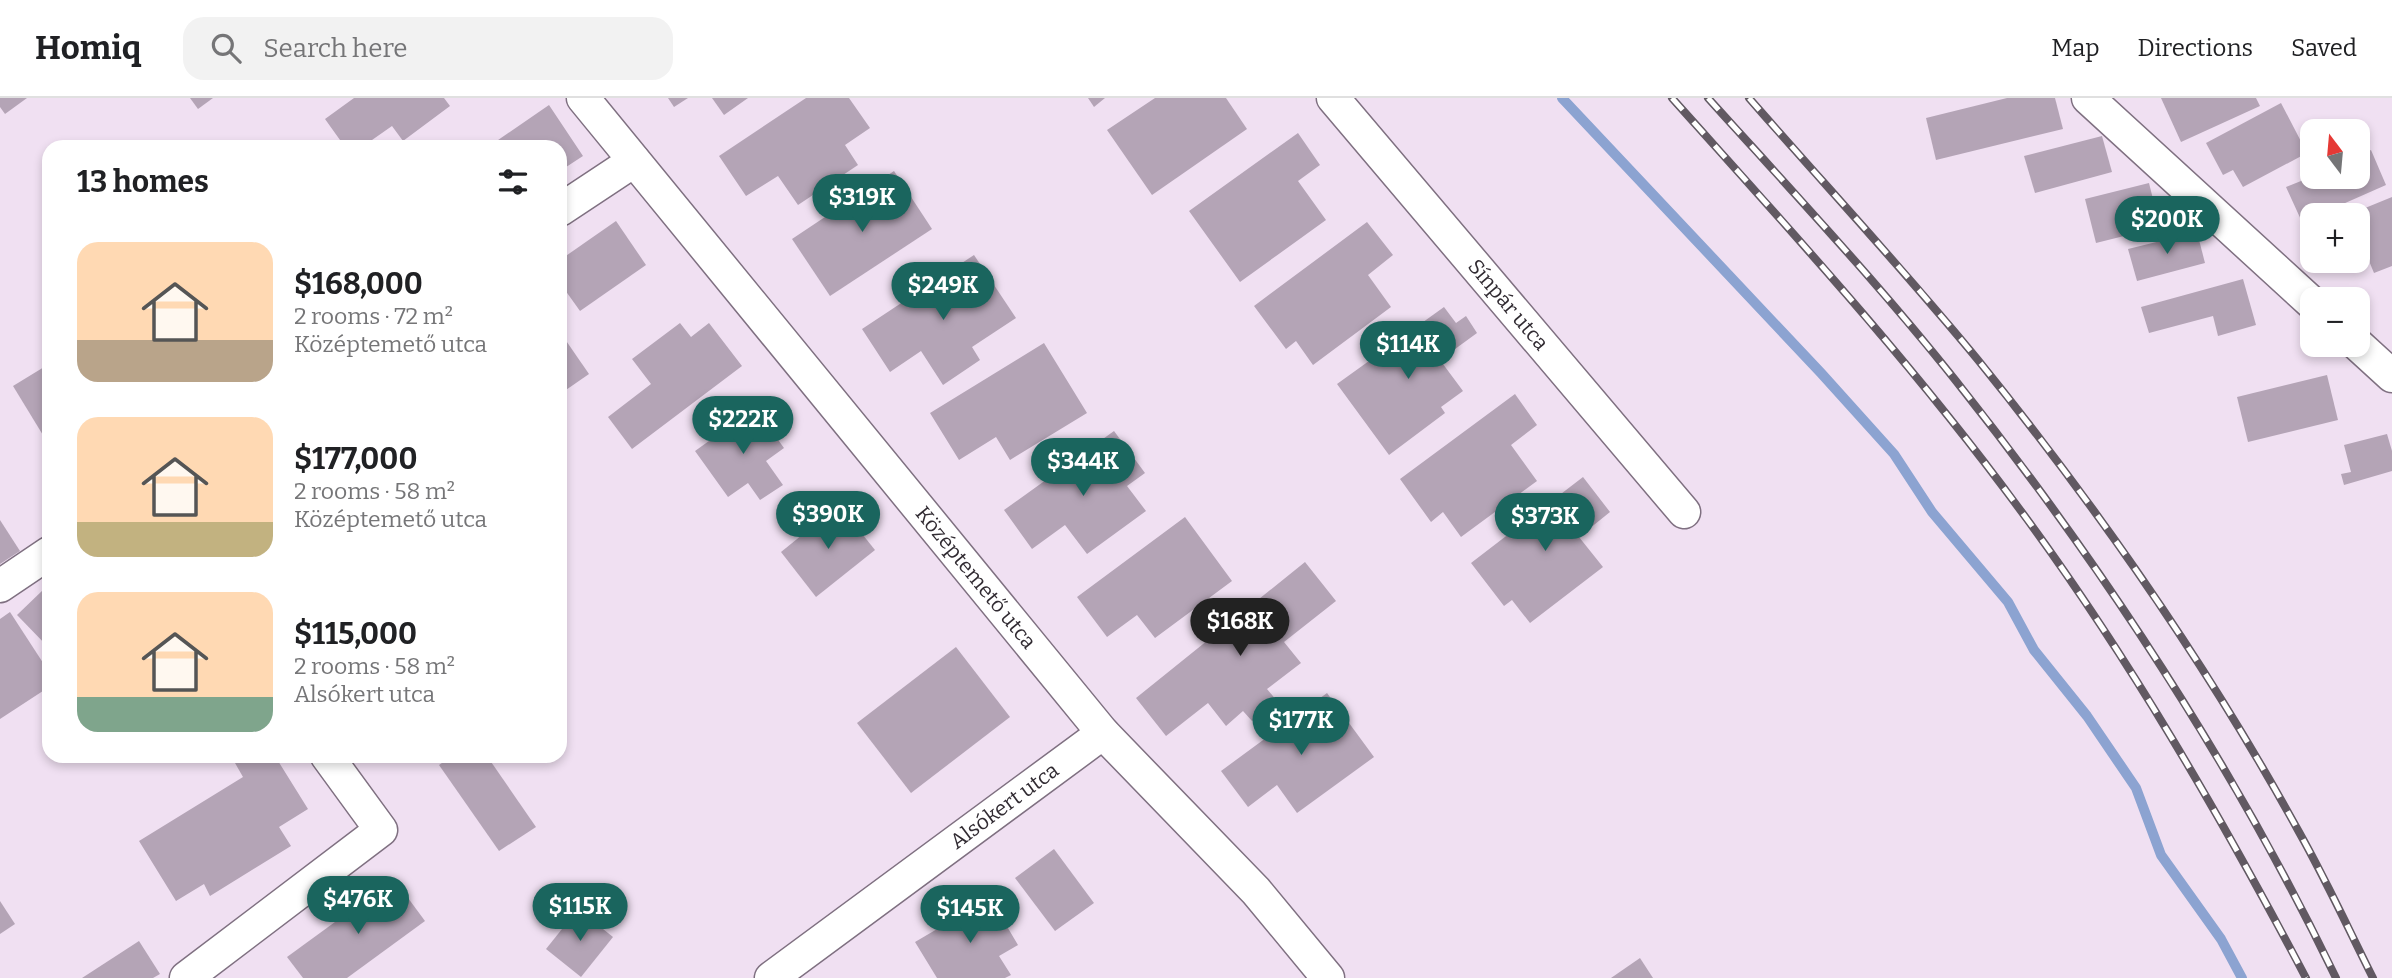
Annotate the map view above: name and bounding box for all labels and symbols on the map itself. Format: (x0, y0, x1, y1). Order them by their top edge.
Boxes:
north arrow (2300, 119, 2370, 189)
pin: $319K (813, 174, 911, 234)
pin: $200K (2118, 197, 2216, 256)
street label: Sínpár utca (1462, 254, 1554, 356)
pin: $249K (894, 262, 992, 322)
pin: $114K (1359, 322, 1457, 381)
pin: $222K (694, 396, 792, 456)
pin: $344K (1034, 438, 1132, 498)
pin: $390K (779, 491, 877, 551)
pin: $373K (1496, 494, 1594, 553)
street label: Középtemető utca (910, 501, 1042, 655)
pin: $168K (1191, 598, 1289, 658)
pin: $177K (1252, 698, 1350, 757)
street label: Alsókert utca (945, 757, 1064, 855)
pin: $476K (309, 876, 407, 936)
pin: $115K (531, 884, 629, 943)
pin: $145K (921, 886, 1019, 945)

